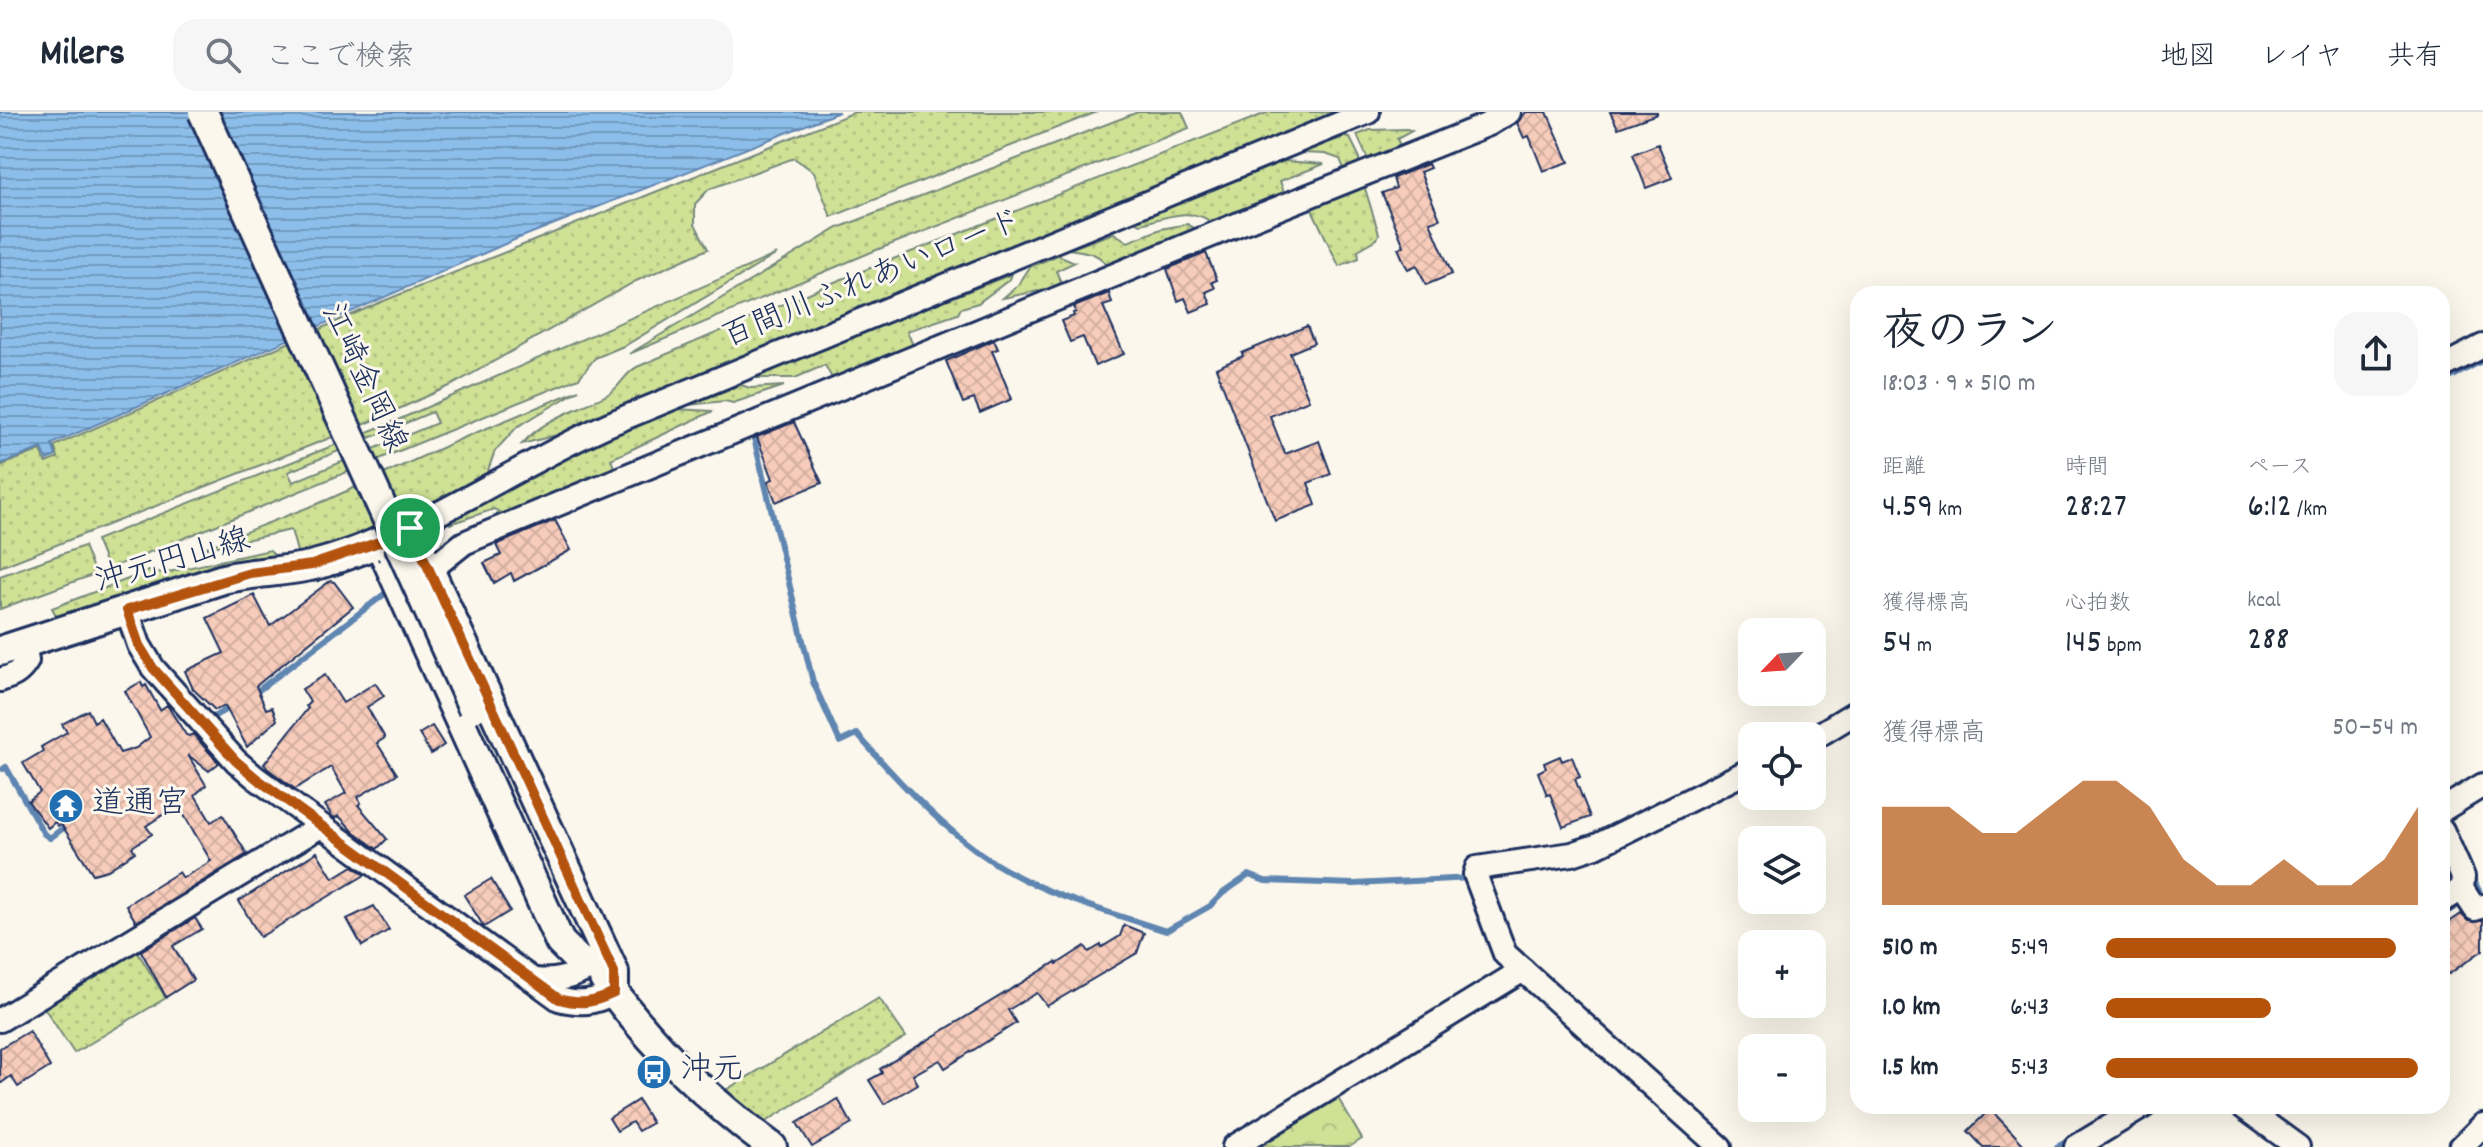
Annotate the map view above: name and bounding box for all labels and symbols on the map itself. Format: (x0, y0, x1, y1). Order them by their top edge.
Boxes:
street label: 百間川ふれあいロード (716, 200, 1030, 362)
street label: 江崎金岡線 (307, 297, 417, 461)
pin (376, 494, 444, 562)
street label: 沖元円山線 (90, 519, 256, 607)
north arrow (1738, 618, 1826, 706)
place label: 道通宮 (92, 783, 188, 829)
temple icon: 道通宮 (47, 787, 85, 825)
place label: 沖元 (680, 1049, 744, 1095)
bus stop icon: 沖元 (635, 1053, 673, 1091)

